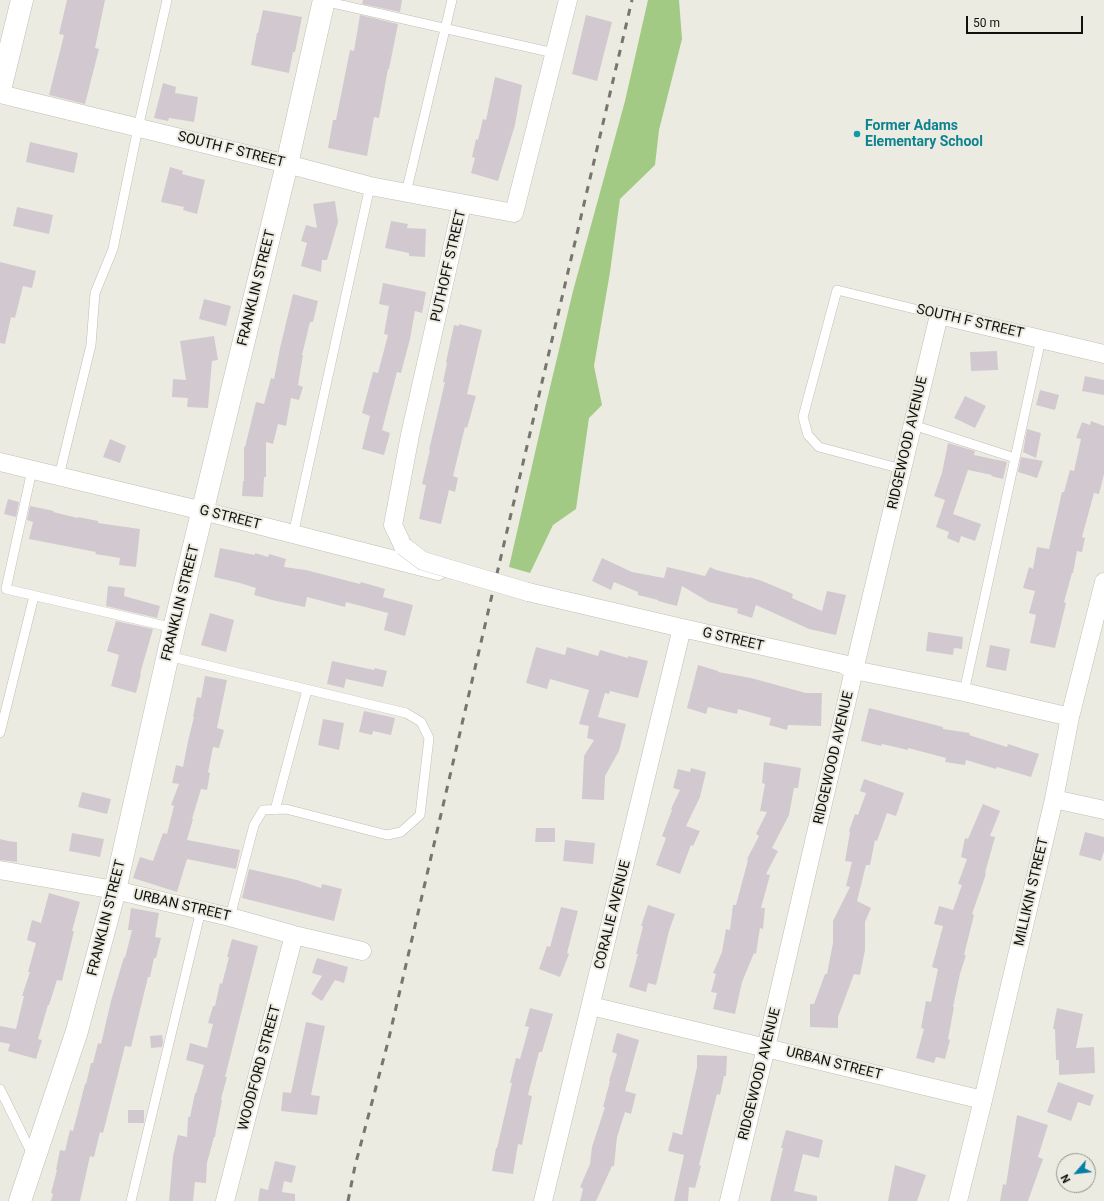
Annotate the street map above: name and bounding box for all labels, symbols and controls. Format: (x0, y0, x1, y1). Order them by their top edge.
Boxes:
scale bar (968, 8, 1085, 34)
text: 50 m (973, 16, 1000, 30)
place label: Former Adams Elementary School (865, 118, 983, 150)
street label: SOUTH F STREET (176, 129, 286, 171)
marker: Former Adams Elementary School (852, 129, 862, 139)
street label: PUTHOFF STREET (428, 208, 470, 324)
street label: FRANKLIN STREET (234, 228, 280, 348)
street label: SOUTH F STREET (915, 301, 1025, 343)
street label: RIDGEWOOD AVENUE (885, 375, 931, 511)
street label: G STREET (198, 502, 262, 534)
street label: FRANKLIN STREET (158, 543, 204, 663)
street label: G STREET (701, 625, 765, 655)
street label: RIDGEWOOD AVENUE (811, 690, 857, 826)
street label: MILLIKIN STREET (1011, 836, 1053, 948)
street label: FRANKLIN STREET (84, 858, 130, 978)
street label: CORALIE AVENUE (591, 859, 635, 971)
street label: URBAN STREET (132, 887, 232, 925)
street label: WOODFORD STREET (235, 1003, 285, 1133)
street label: RIDGEWOOD AVENUE (735, 1006, 785, 1142)
street label: URBAN STREET (784, 1044, 884, 1084)
north arrow (1056, 1153, 1096, 1193)
text: N (1058, 1172, 1073, 1185)

